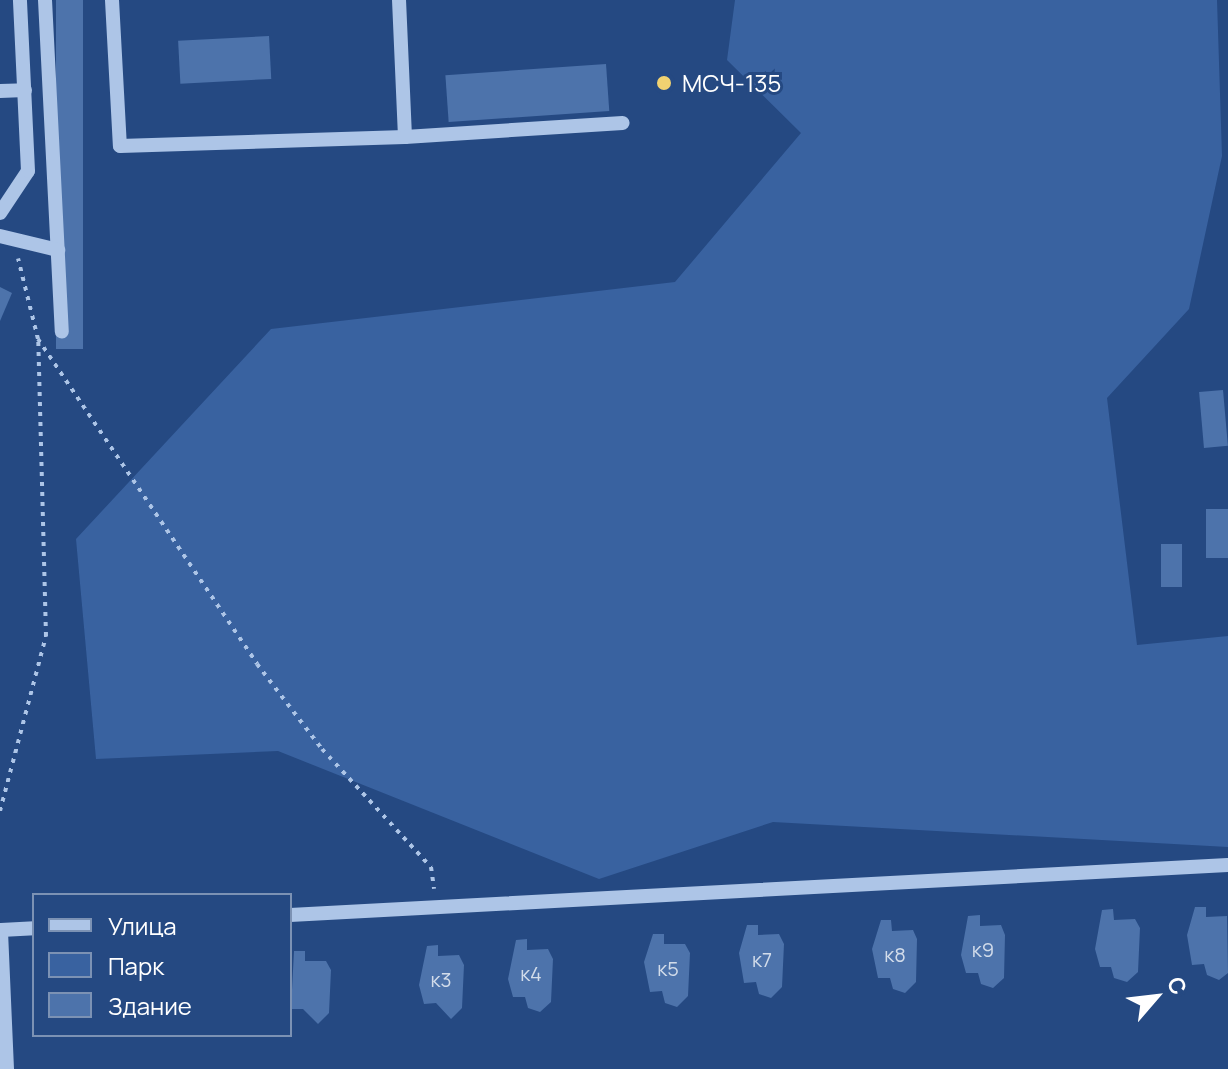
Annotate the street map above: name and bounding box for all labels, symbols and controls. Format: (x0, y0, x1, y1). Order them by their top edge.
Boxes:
place label: МСЧ-135 (682, 69, 781, 97)
marker: МСЧ-135 (653, 72, 675, 94)
legend (32, 893, 292, 1037)
text: Улица (108, 909, 177, 942)
house number: к9 (972, 937, 994, 961)
house number: к8 (884, 942, 906, 966)
house number: к7 (752, 947, 772, 971)
text: Парк (108, 949, 164, 982)
house number: к5 (657, 956, 679, 980)
north arrow (1116, 957, 1196, 1037)
house number: к4 (520, 961, 542, 985)
house number: к3 (431, 967, 451, 991)
text: С (1160, 972, 1194, 1000)
text: Здание (108, 989, 192, 1022)

